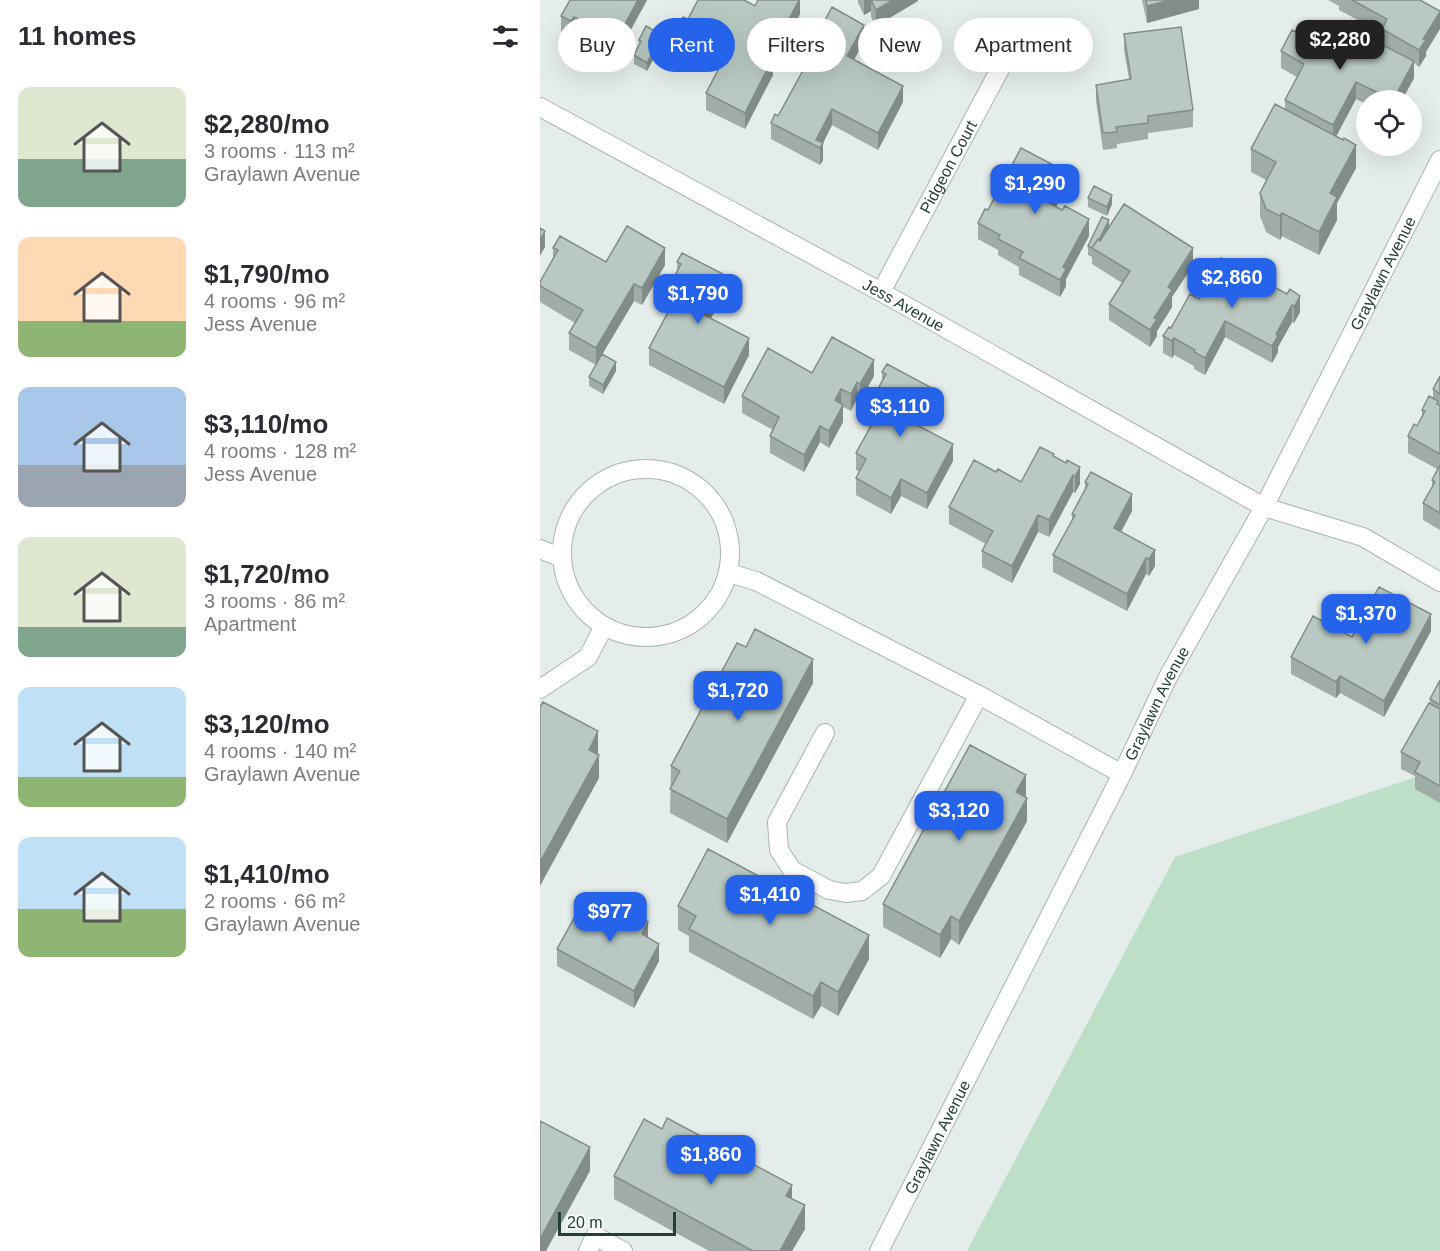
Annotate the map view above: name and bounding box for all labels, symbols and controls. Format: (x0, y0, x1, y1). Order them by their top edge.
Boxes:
chip: Buy (558, 18, 636, 72)
chip: Rent (648, 18, 735, 72)
chip: Filters (747, 18, 846, 72)
chip: New (858, 18, 942, 72)
chip: Apartment (954, 18, 1093, 72)
icon: filters (489, 20, 522, 53)
pin: $2,280 (1291, 20, 1389, 71)
text: 11 homes (18, 21, 137, 51)
text: $2,280 (1309, 28, 1371, 50)
map controls (1356, 90, 1422, 156)
button: locate (1356, 90, 1422, 156)
text: $2,280/mo (204, 109, 330, 139)
icon: home (66, 111, 138, 183)
street label: Pidgeon Court (916, 117, 980, 216)
text: 3 rooms · 113 m² (204, 140, 355, 162)
text: Graylawn Avenue (204, 163, 360, 185)
pin: $1,290 (986, 164, 1084, 215)
text: $1,290 (1004, 172, 1066, 194)
street label: Graylawn Avenue (1347, 214, 1418, 333)
pin: $2,860 (1183, 258, 1281, 309)
text: $1,790/mo (204, 259, 330, 289)
icon: home (66, 261, 138, 333)
text: $2,860 (1201, 266, 1263, 288)
pin: $1,790 (649, 274, 747, 325)
street label: Jess Avenue (860, 275, 947, 334)
text: $1,790 (667, 282, 729, 304)
text: 4 rooms · 96 m² (204, 290, 345, 312)
text: Jess Avenue (204, 313, 317, 335)
pin: $3,110 (851, 387, 949, 438)
text: $3,110 (870, 395, 930, 417)
text: $3,110/mo (204, 409, 328, 439)
icon: home (66, 411, 138, 483)
text: 4 rooms · 128 m² (204, 440, 356, 462)
text: Jess Avenue (204, 463, 317, 485)
text: $1,720/mo (204, 559, 330, 589)
icon: home (66, 561, 138, 633)
text: 3 rooms · 86 m² (204, 590, 345, 612)
pin: $1,370 (1317, 594, 1415, 645)
text: $1,370 (1335, 602, 1397, 624)
text: Apartment (204, 613, 296, 635)
street label: Graylawn Avenue (1121, 643, 1192, 763)
pin: $1,720 (689, 671, 787, 722)
text: $1,720 (707, 679, 769, 701)
text: $3,120/mo (204, 709, 330, 739)
icon: home (66, 711, 138, 783)
text: 4 rooms · 140 m² (204, 740, 356, 762)
text: Graylawn Avenue (204, 763, 360, 785)
pin: $3,120 (910, 791, 1008, 842)
text: $3,120 (928, 799, 990, 821)
text: $1,410/mo (204, 859, 330, 889)
icon: home (66, 861, 138, 933)
pin: $1,410 (721, 875, 819, 926)
text: $1,410 (739, 883, 801, 905)
text: 2 rooms · 66 m² (204, 890, 345, 912)
pin: $977 (574, 892, 646, 943)
text: $977 (588, 900, 632, 922)
text: Graylawn Avenue (204, 913, 360, 935)
street label: Graylawn Avenue (901, 1077, 973, 1197)
pin: $1,860 (662, 1135, 760, 1186)
text: $1,860 (680, 1143, 742, 1165)
scale bar (558, 1209, 676, 1236)
text: 20 m (567, 1214, 603, 1231)

